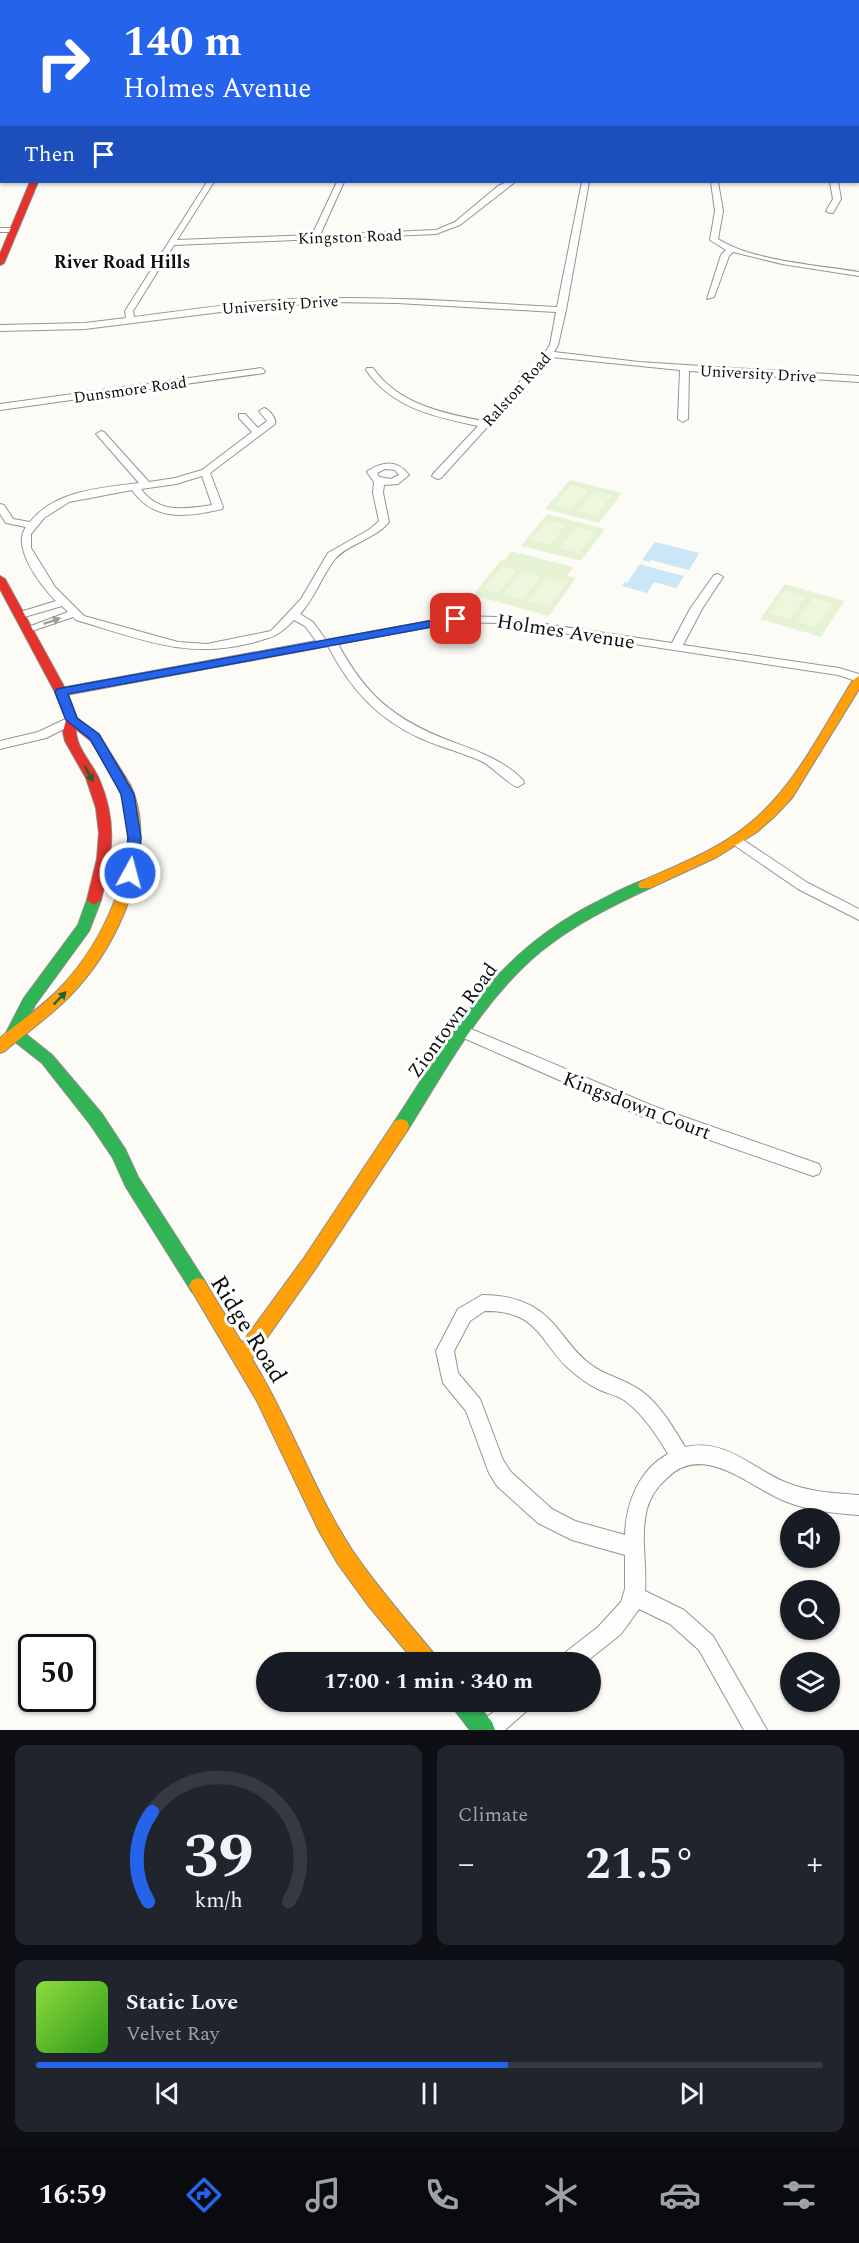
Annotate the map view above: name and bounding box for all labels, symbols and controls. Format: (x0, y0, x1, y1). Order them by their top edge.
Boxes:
text: 140 m (123, 11, 242, 74)
icon: right (24, 24, 102, 102)
text: Holmes Avenue (123, 68, 311, 110)
text: Then (24, 138, 75, 171)
icon: arrive (87, 138, 120, 171)
street label: Kingston Road (297, 223, 403, 251)
district label: River Road Hills (54, 249, 190, 276)
street label: University Drive (221, 289, 339, 321)
street label: Ralston Road (477, 347, 557, 432)
street label: University Drive (699, 359, 817, 389)
street label: Dunsmore Road (72, 370, 188, 410)
pin (430, 593, 481, 644)
icon: arrive (439, 602, 472, 635)
street label: Holmes Avenue (495, 606, 637, 658)
one-way arrow (43, 616, 61, 626)
one-way arrow (84, 765, 94, 782)
position arrow (98, 841, 162, 905)
street label: Ziontown Road (401, 957, 505, 1085)
one-way arrow (53, 990, 67, 1005)
street label: Kingsdown Court (558, 1064, 715, 1148)
street label: Ridge Road (201, 1269, 296, 1391)
map controls (780, 1508, 840, 1712)
button: sound (780, 1508, 840, 1568)
button: search (780, 1580, 840, 1640)
speed limit sign: 50 (18, 1634, 96, 1712)
button: layers (780, 1652, 840, 1712)
text: 17:00 · 1 min · 340 m (324, 1665, 533, 1698)
text: Climate (458, 1800, 528, 1830)
text: 39 (183, 1810, 254, 1905)
text: 21.5° (585, 1830, 696, 1899)
text: − (458, 1839, 475, 1889)
text: + (806, 1839, 823, 1889)
text: km/h (194, 1884, 243, 1917)
text: Static Love (126, 1986, 238, 2019)
text: Velvet Ray (126, 2019, 219, 2049)
icon: previous (151, 2077, 184, 2110)
icon: pause (413, 2077, 446, 2110)
icon: next (675, 2077, 708, 2110)
text: 16:59 (39, 2174, 106, 2216)
icon: directions (183, 2174, 225, 2216)
icon: music (302, 2174, 344, 2216)
icon: phone (421, 2174, 463, 2216)
icon: climate (540, 2174, 582, 2216)
icon: car (659, 2174, 701, 2216)
icon: filters (778, 2174, 820, 2216)

